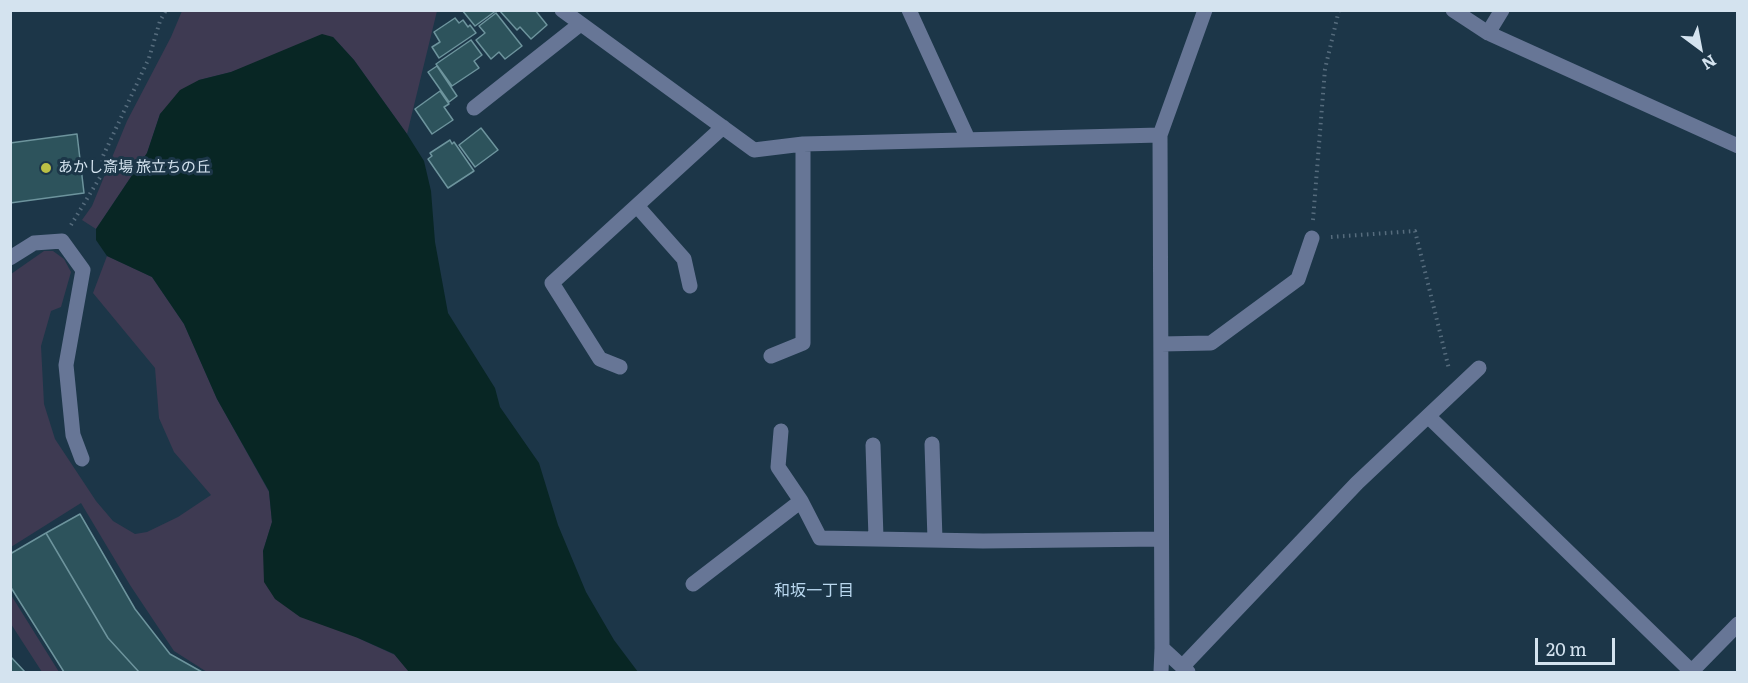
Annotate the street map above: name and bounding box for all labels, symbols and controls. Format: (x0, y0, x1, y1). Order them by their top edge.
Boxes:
north arrow (1670, 18, 1730, 78)
text: N (1697, 50, 1722, 77)
place label: あかし斎場 旅立ちの丘 (58, 159, 211, 177)
marker: あかし斎場 旅立ちの丘 (39, 161, 53, 175)
district label: 和坂一丁目 (774, 581, 854, 601)
scale bar (1538, 626, 1618, 664)
text: 20 m (1546, 635, 1587, 662)

